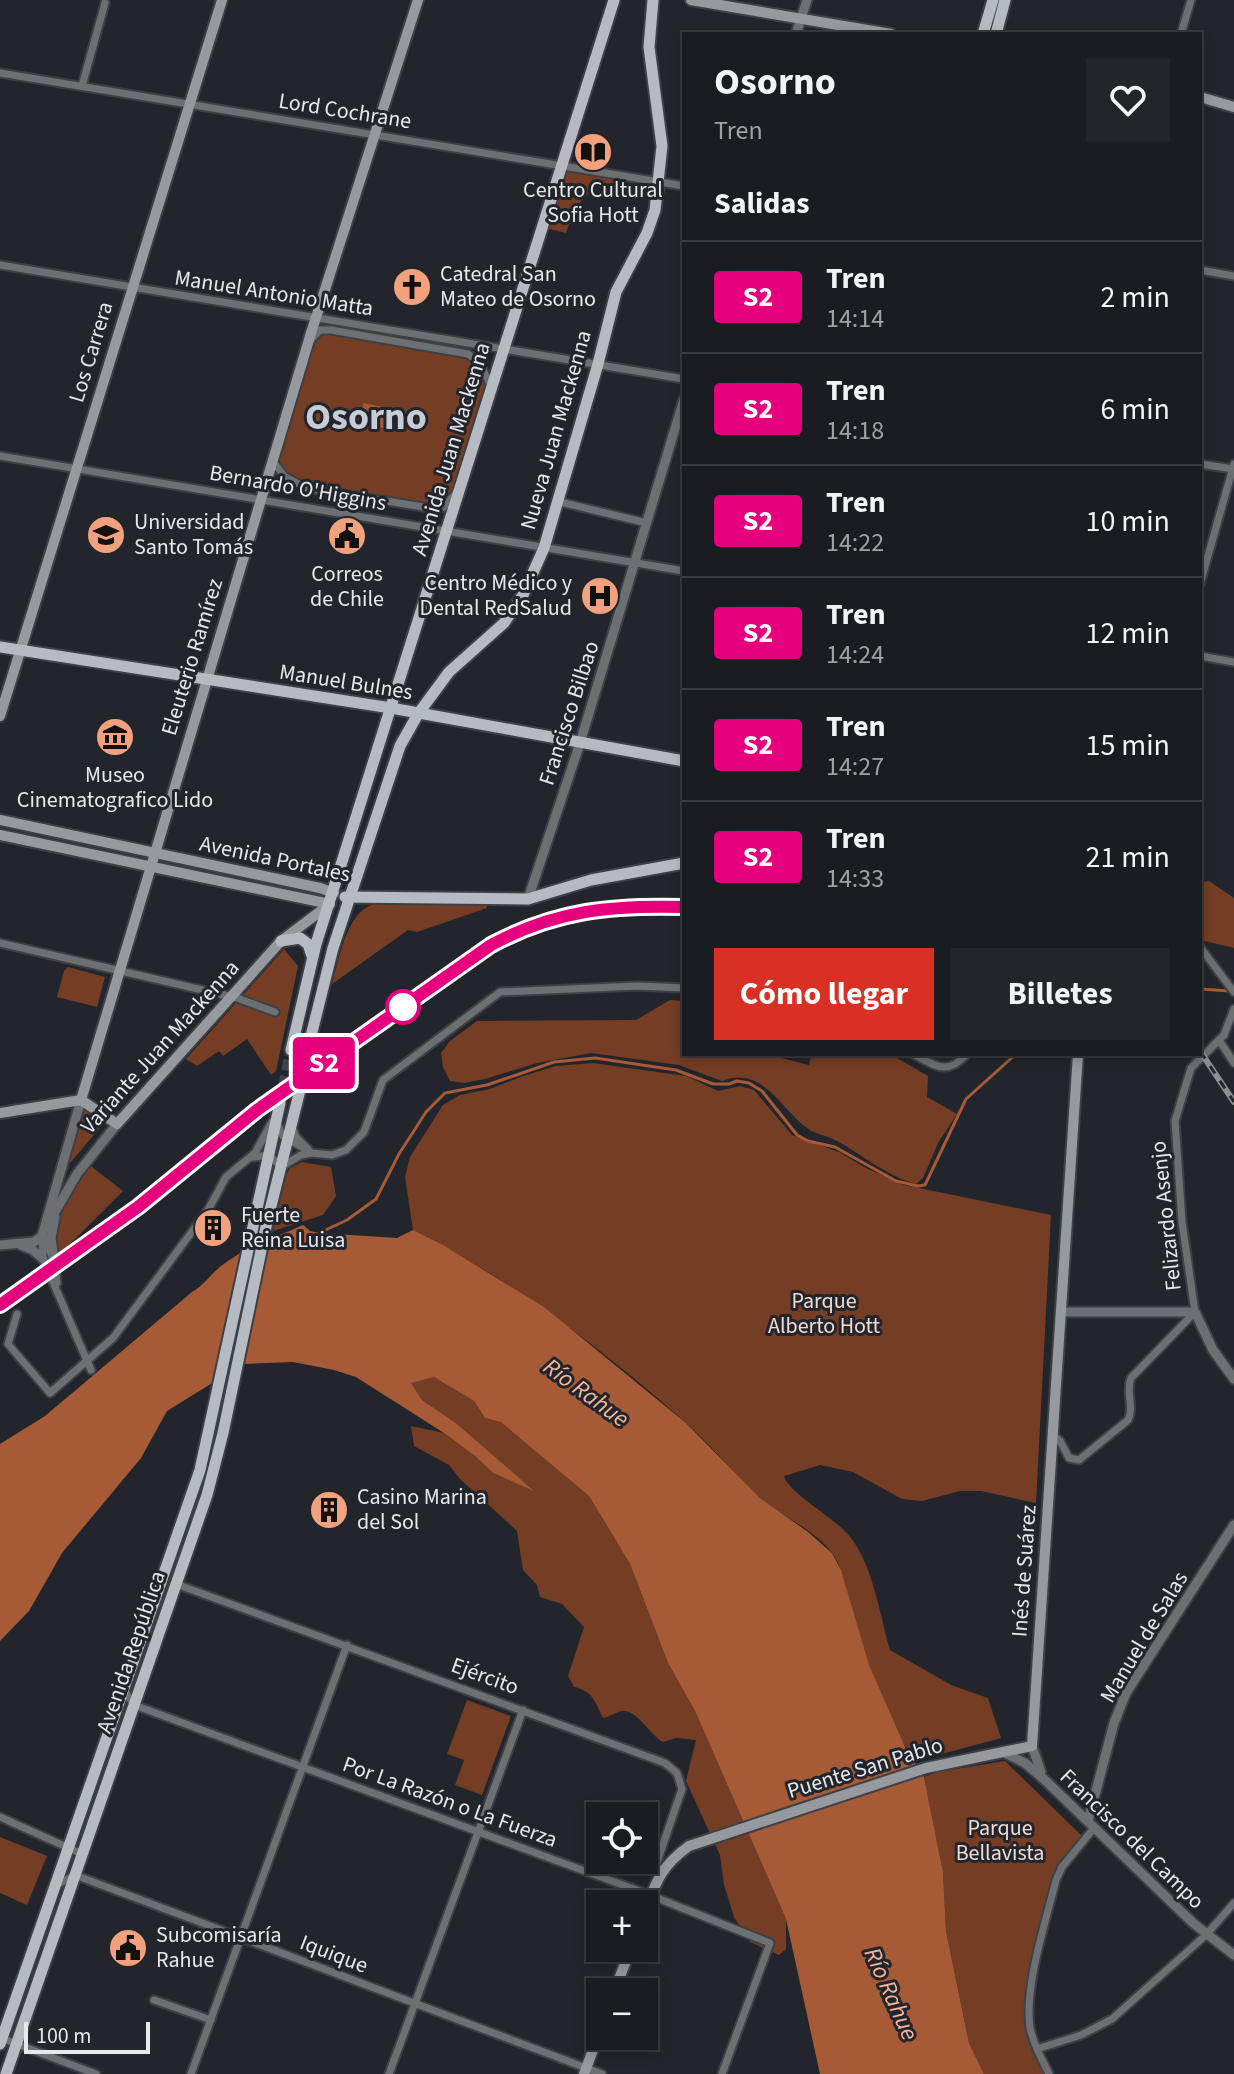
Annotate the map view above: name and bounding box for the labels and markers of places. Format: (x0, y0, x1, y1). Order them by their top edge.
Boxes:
library icon: Centro Cultural Sofia Hott (572, 131, 614, 173)
place label: Centro Cultural Sofia Hott (523, 174, 663, 231)
place label: Catedral San Mateo de Osorno (440, 258, 596, 315)
church icon: Catedral San Mateo de Osorno (391, 266, 433, 308)
place label: Universidad Santo Tomás (134, 506, 253, 563)
school or university icon: Universidad Santo Tomás (85, 514, 127, 556)
public building icon: Correos de Chile (326, 515, 368, 557)
place label: Correos de Chile (310, 558, 384, 615)
place label: Centro Médico y Dental RedSalud (419, 567, 573, 624)
hospital icon: Centro Médico y Dental RedSalud (579, 575, 621, 617)
museum icon: Museo Cinematografico Lido (94, 716, 136, 758)
place label: Museo Cinematografico Lido (17, 759, 213, 816)
unlabelled marker (386, 990, 420, 1024)
place label: Fuerte Reina Luisa (241, 1199, 345, 1256)
building icon: Fuerte Reina Luisa (192, 1207, 234, 1249)
place label: Casino Marina del Sol (357, 1481, 487, 1538)
building icon: Casino Marina del Sol (308, 1489, 350, 1531)
place label: Subcomisaría Rahue (156, 1919, 281, 1976)
public building icon: Subcomisaría Rahue (107, 1927, 149, 1969)

